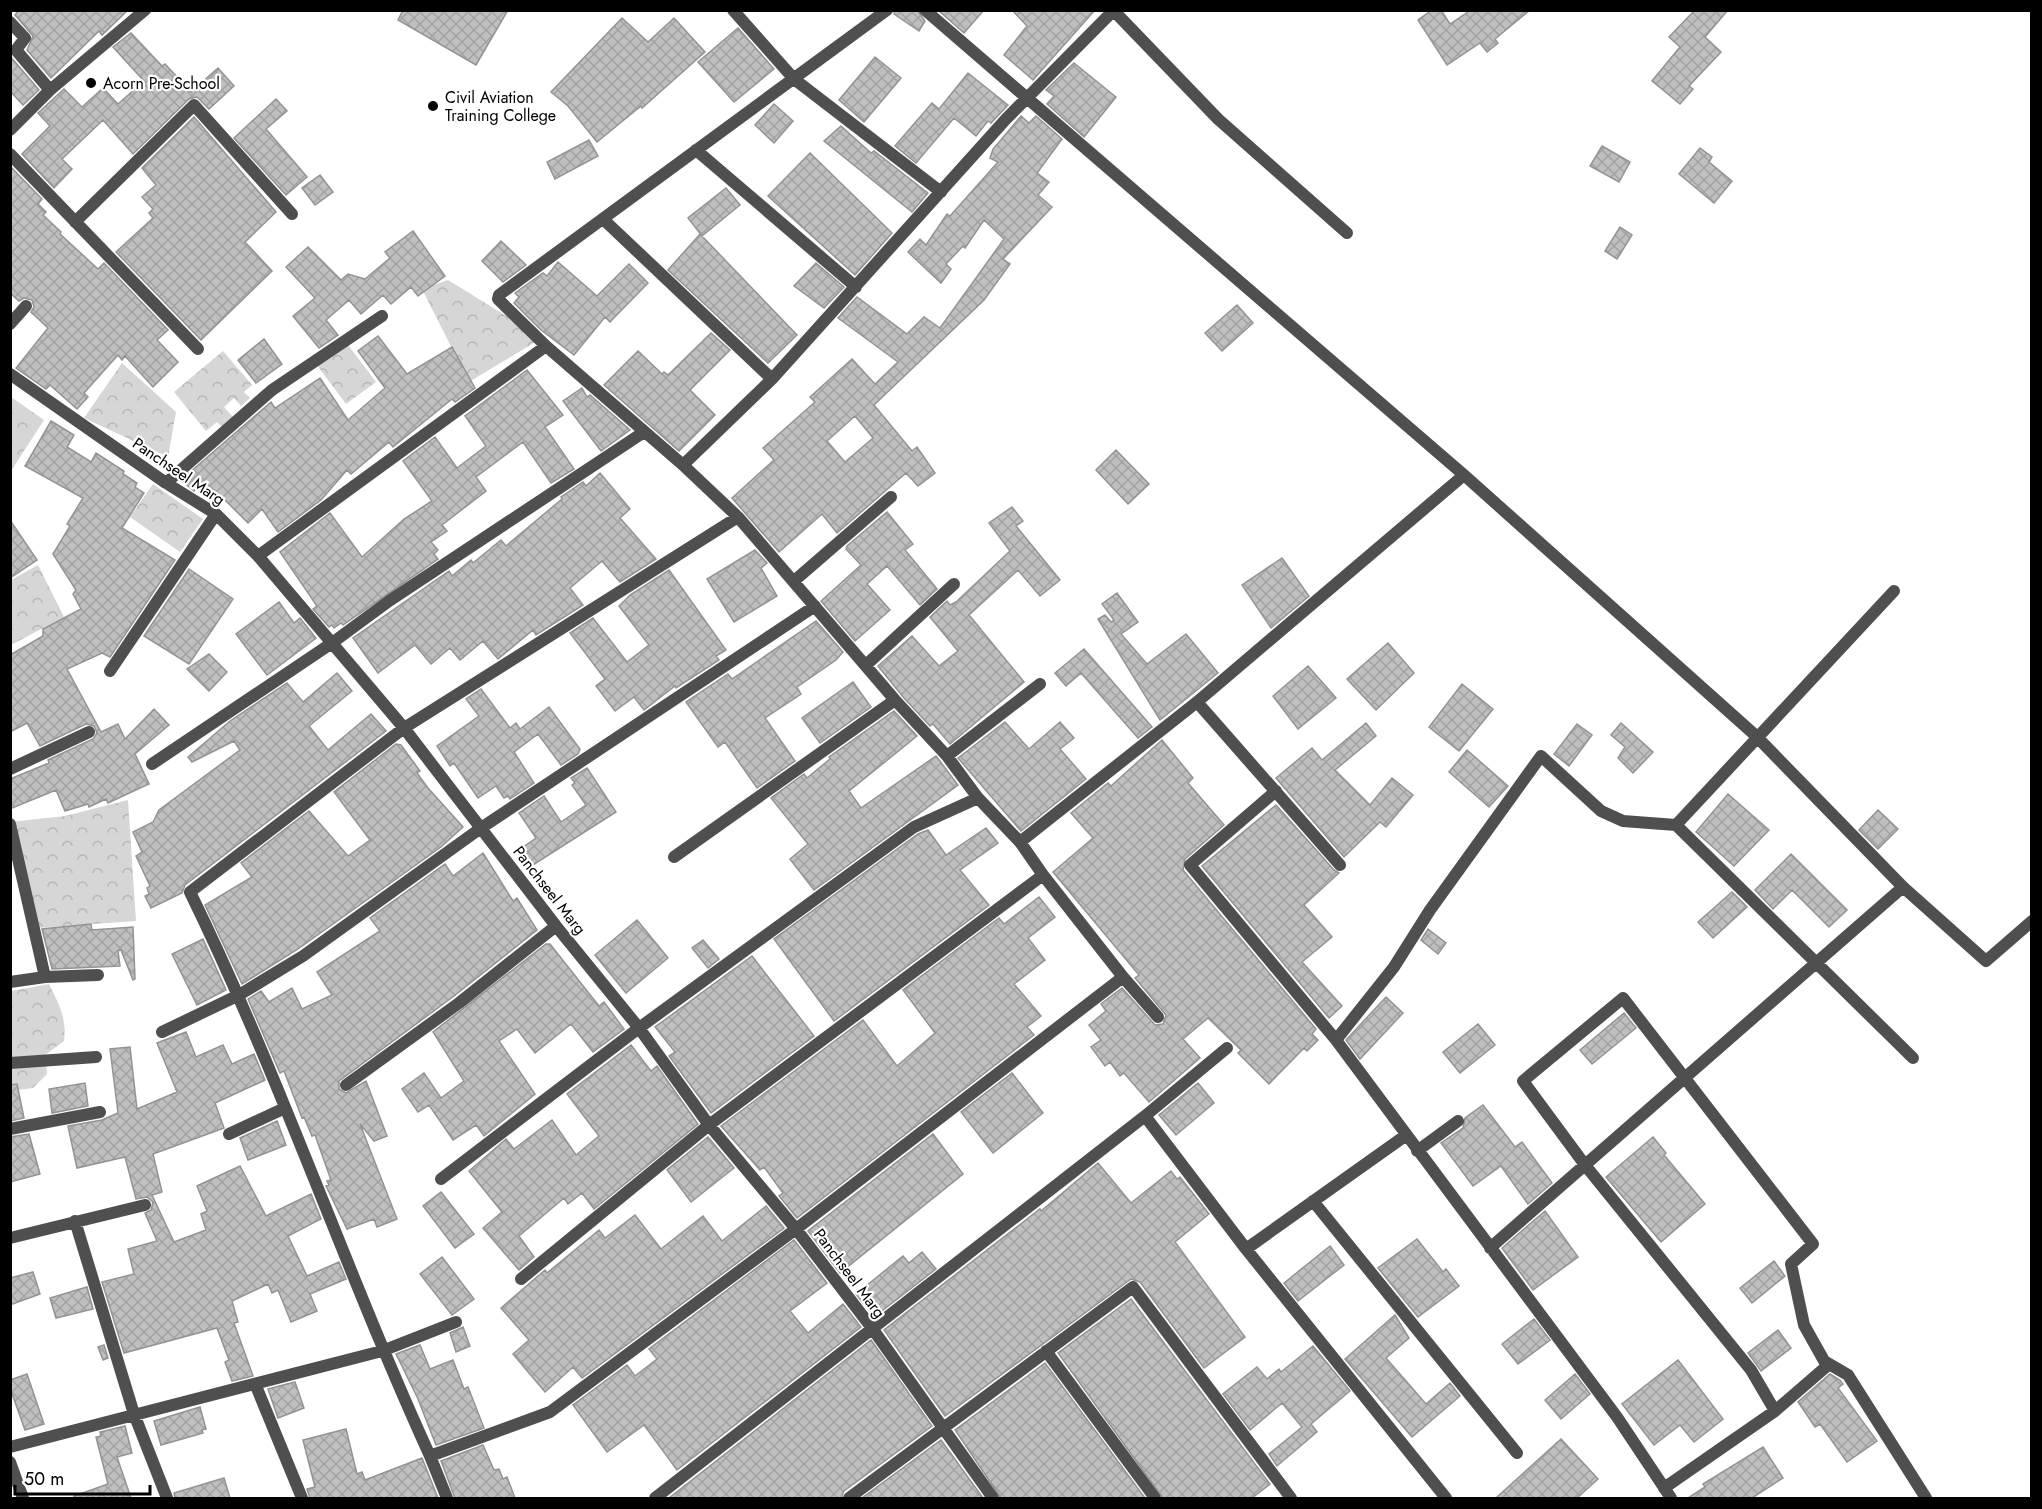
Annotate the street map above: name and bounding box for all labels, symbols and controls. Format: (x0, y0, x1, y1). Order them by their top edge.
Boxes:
place label: Acorn Pre-School (103, 72, 220, 95)
marker: Acorn Pre-School (84, 76, 98, 90)
place label: Civil Aviation Training College (445, 86, 556, 127)
marker: Civil Aviation Training College (426, 99, 440, 113)
street label: Panchseel Marg (128, 432, 229, 511)
street label: Panchseel Marg (508, 841, 592, 939)
street label: Panchseel Marg (808, 1224, 891, 1323)
scale bar (15, 1458, 150, 1496)
text: 50 m (24, 1466, 64, 1492)

